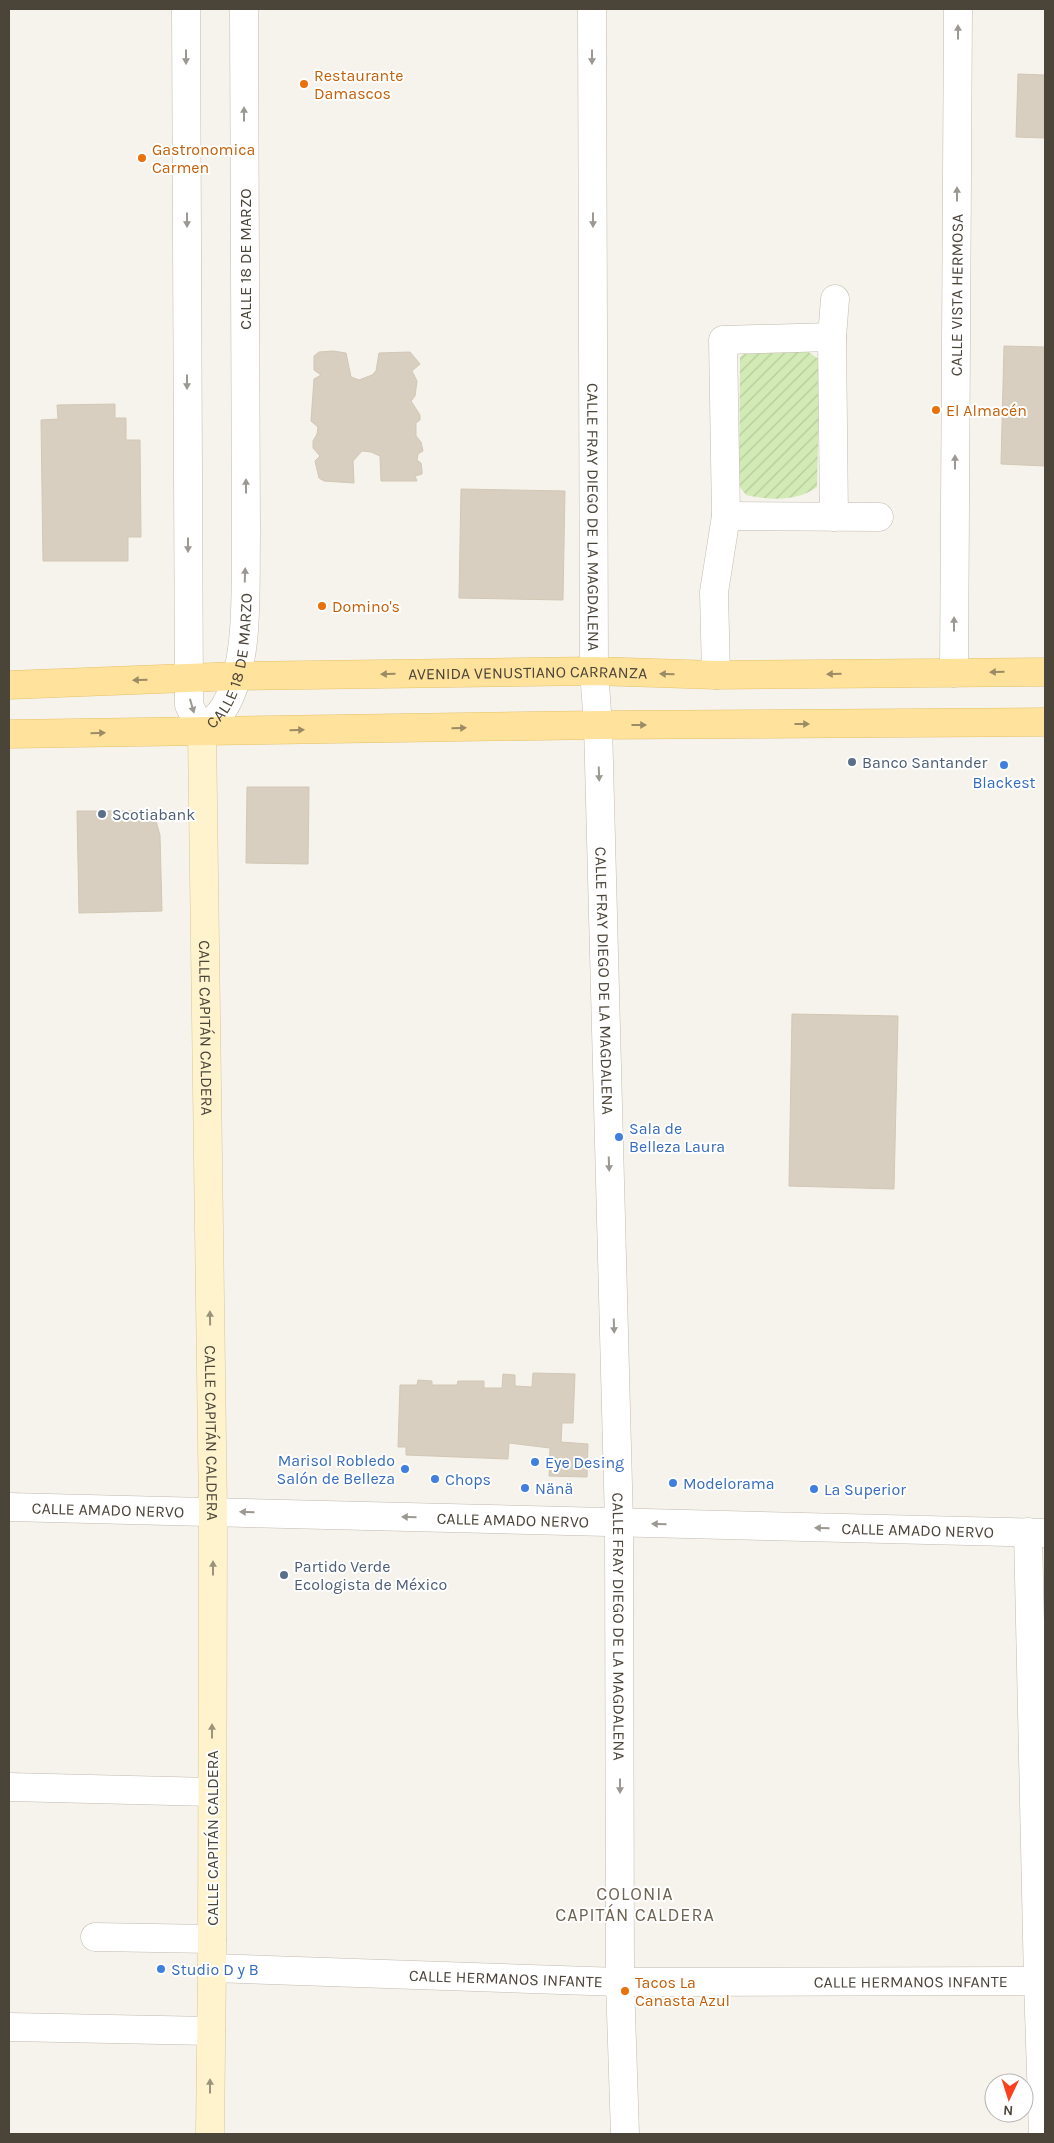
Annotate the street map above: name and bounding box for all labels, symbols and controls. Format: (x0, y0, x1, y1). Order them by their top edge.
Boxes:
one-way arrow (954, 23, 962, 39)
one-way arrow (182, 50, 190, 66)
one-way arrow (588, 50, 596, 66)
place label: Restaurante Damascos (314, 66, 403, 103)
marker: Restaurante Damascos (298, 78, 310, 90)
one-way arrow (240, 106, 248, 122)
place label: Gastronomica Carmen (152, 140, 255, 177)
marker: Gastronomica Carmen (136, 152, 148, 164)
one-way arrow (953, 186, 961, 202)
street label: CALLE 18 DE MARZO (236, 188, 255, 330)
one-way arrow (183, 212, 191, 228)
one-way arrow (589, 212, 597, 228)
street label: CALLE VISTA HERMOSA (947, 214, 967, 376)
one-way arrow (183, 375, 191, 391)
street label: CALLE FRAY DIEGO DE LA MAGDALENA (583, 383, 603, 651)
place label: El Almacén (946, 401, 1027, 420)
marker: El Almacén (930, 404, 942, 416)
one-way arrow (951, 453, 959, 469)
one-way arrow (242, 478, 250, 494)
one-way arrow (184, 537, 192, 553)
one-way arrow (241, 567, 249, 583)
street label: CALLE 18 DE MARZO (202, 593, 256, 732)
place label: Domino's (332, 597, 400, 616)
marker: Domino's (316, 600, 328, 612)
one-way arrow (950, 616, 958, 632)
street label: AVENIDA VENUSTIANO CARRANZA (408, 662, 648, 684)
one-way arrow (659, 669, 675, 677)
one-way arrow (988, 669, 1004, 677)
one-way arrow (380, 670, 396, 678)
one-way arrow (826, 670, 842, 678)
one-way arrow (132, 676, 148, 684)
one-way arrow (188, 699, 196, 714)
one-way arrow (794, 720, 810, 728)
one-way arrow (632, 721, 648, 729)
one-way arrow (452, 723, 468, 731)
one-way arrow (289, 726, 305, 734)
one-way arrow (90, 729, 106, 737)
place label: Banco Santander (862, 753, 988, 772)
marker: Banco Santander (846, 756, 858, 768)
marker: Blackest (998, 759, 1010, 771)
one-way arrow (595, 766, 603, 782)
place label: Blackest (972, 773, 1036, 792)
place label: Scotiabank (112, 805, 195, 824)
marker: Scotiabank (96, 808, 108, 820)
street label: CALLE FRAY DIEGO DE LA MAGDALENA (591, 846, 617, 1115)
street label: CALLE CAPITÁN CALDERA (195, 940, 216, 1116)
place label: Sala de Belleza Laura (629, 1119, 725, 1156)
marker: Sala de Belleza Laura (613, 1131, 625, 1143)
one-way arrow (606, 1156, 614, 1172)
one-way arrow (206, 1310, 214, 1326)
one-way arrow (610, 1319, 618, 1335)
street label: CALLE CAPITÁN CALDERA (201, 1345, 222, 1521)
place label: Marisol Robledo Salón de Belleza (277, 1451, 395, 1488)
place label: Eye Desing (545, 1453, 624, 1472)
marker: Eye Desing (529, 1456, 541, 1468)
marker: Marisol Robledo Salón de Belleza (399, 1463, 411, 1475)
place label: Chops (445, 1470, 491, 1489)
marker: Chops (429, 1473, 441, 1485)
place label: Modelorama (683, 1474, 775, 1493)
marker: Modelorama (667, 1477, 679, 1489)
place label: Nänä (535, 1479, 573, 1498)
place label: La Superior (824, 1480, 906, 1499)
marker: Nänä (519, 1482, 531, 1494)
marker: La Superior (808, 1483, 820, 1495)
street label: CALLE FRAY DIEGO DE LA MAGDALENA (608, 1492, 629, 1761)
street label: CALLE AMADO NERVO (32, 1499, 184, 1521)
one-way arrow (239, 1508, 255, 1516)
street label: CALLE AMADO NERVO (436, 1509, 589, 1532)
one-way arrow (401, 1513, 417, 1521)
one-way arrow (651, 1519, 667, 1527)
street label: CALLE AMADO NERVO (841, 1519, 994, 1542)
one-way arrow (813, 1523, 829, 1531)
place label: Partido Verde Ecologista de México (294, 1557, 447, 1594)
one-way arrow (209, 1560, 217, 1576)
marker: Partido Verde Ecologista de México (278, 1569, 290, 1581)
one-way arrow (208, 1722, 216, 1738)
street label: CALLE CAPITÁN CALDERA (203, 1750, 222, 1926)
one-way arrow (616, 1779, 624, 1795)
district label: COLONIA CAPITÁN CALDERA (555, 1883, 715, 1926)
place label: Studio D y B (171, 1960, 259, 1979)
marker: Studio D y B (155, 1963, 167, 1975)
street label: CALLE HERMANOS INFANTE (409, 1966, 603, 1991)
street label: CALLE HERMANOS INFANTE (814, 1972, 1008, 1992)
place label: Tacos La Canasta Azul (635, 1973, 730, 2010)
marker: Tacos La Canasta Azul (619, 1985, 631, 1997)
north arrow (984, 2073, 1034, 2123)
one-way arrow (206, 2077, 214, 2093)
text: N (1003, 2102, 1014, 2119)

